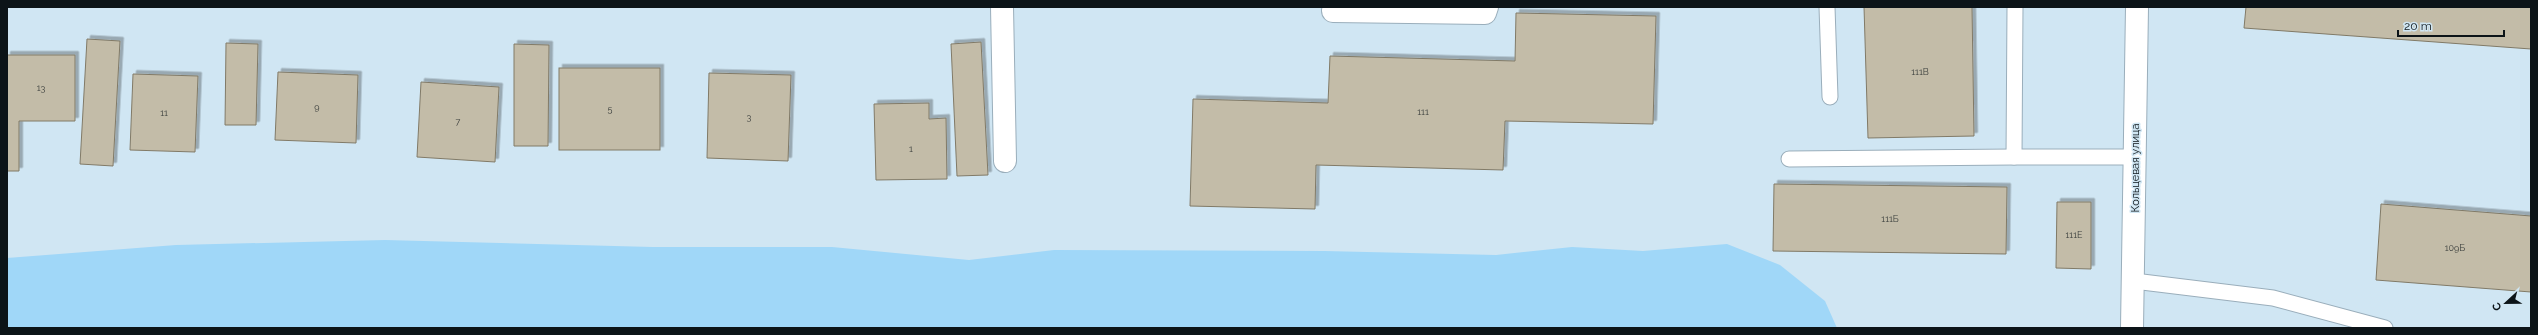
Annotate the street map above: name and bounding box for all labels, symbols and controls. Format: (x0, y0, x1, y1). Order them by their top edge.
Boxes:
scale bar (2398, 12, 2504, 38)
text: 20 m (2404, 19, 2432, 33)
house number: 111В (1911, 67, 1929, 77)
house number: 13 (37, 83, 46, 93)
house number: 9 (314, 102, 320, 112)
house number: 5 (608, 104, 613, 114)
house number: 111 (1417, 107, 1429, 117)
house number: 11 (160, 108, 168, 118)
house number: 3 (747, 112, 752, 122)
house number: 7 (456, 117, 461, 127)
street label: Кольцевая улица (2129, 124, 2142, 212)
house number: 1 (909, 144, 913, 154)
house number: 111Б (1881, 214, 1899, 224)
house number: 111Е (2065, 230, 2083, 240)
house number: 109Б (2445, 243, 2465, 253)
north arrow (2486, 283, 2526, 323)
text: С (2490, 300, 2505, 312)

